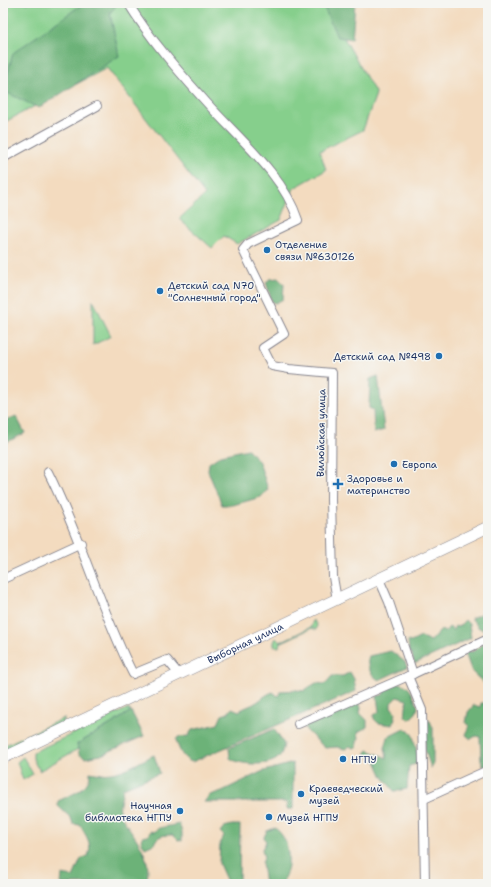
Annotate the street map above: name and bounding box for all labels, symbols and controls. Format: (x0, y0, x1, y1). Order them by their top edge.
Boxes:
place label: Отделение связи №630126 (275, 238, 355, 263)
marker: Отделение связи №630126 (262, 245, 272, 255)
place label: Детский сад N70 "Солнечный город" (168, 279, 261, 304)
marker: Детский сад N70 "Солнечный город" (155, 286, 165, 296)
place label: Детский сад №498 (333, 350, 431, 363)
marker: Детский сад №498 (434, 351, 444, 361)
street label: Вилюйская улица (314, 388, 328, 477)
place label: Европа (402, 458, 438, 471)
marker: Европа (389, 459, 399, 469)
place label: Здоровье и материнство (347, 472, 410, 497)
marker: Здоровье и материнство (332, 478, 344, 490)
street label: Выборная улица (205, 619, 286, 666)
place label: НГПУ (351, 753, 377, 766)
marker: НГПУ (338, 754, 348, 764)
place label: Краеведческий музей (309, 782, 383, 807)
marker: Краеведческий музей (296, 789, 306, 799)
place label: Научная библиотека НГПУ (85, 799, 172, 824)
marker: Научная библиотека НГПУ (175, 806, 185, 816)
place label: Музей НГПУ (277, 811, 338, 824)
marker: Музей НГПУ (264, 812, 274, 822)

